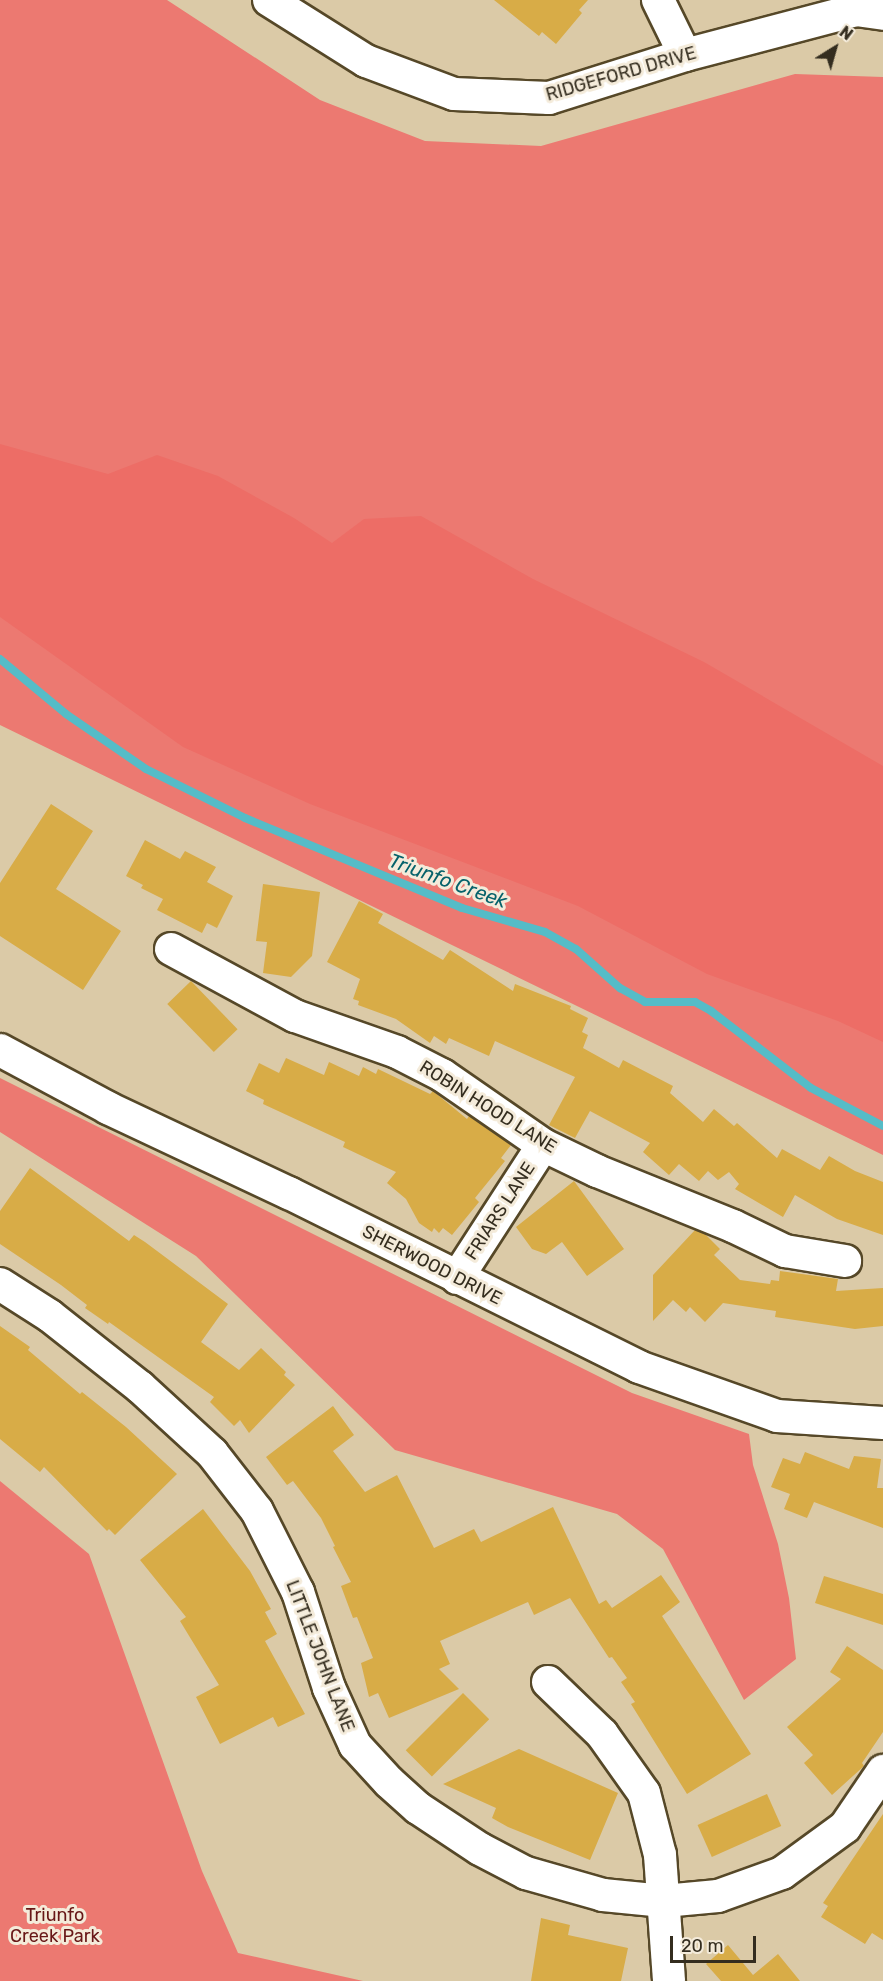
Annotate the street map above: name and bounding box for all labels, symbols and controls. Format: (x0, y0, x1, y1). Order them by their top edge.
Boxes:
north arrow (805, 18, 865, 78)
text: N (836, 22, 856, 44)
street label: RIDGEFORD DRIVE (543, 42, 699, 106)
water label: Triunfo Creek (386, 849, 510, 913)
street label: ROBIN HOOD LANE (416, 1056, 560, 1158)
street label: FRIARS LANE (460, 1158, 540, 1264)
street label: SHERWOOD DRIVE (359, 1220, 505, 1310)
street label: LITTLE JOHN LANE (281, 1577, 359, 1735)
park label: Triunfo Creek Park (10, 1905, 100, 1948)
scale bar (673, 1924, 758, 1962)
text: 20 m (681, 1935, 723, 1957)

